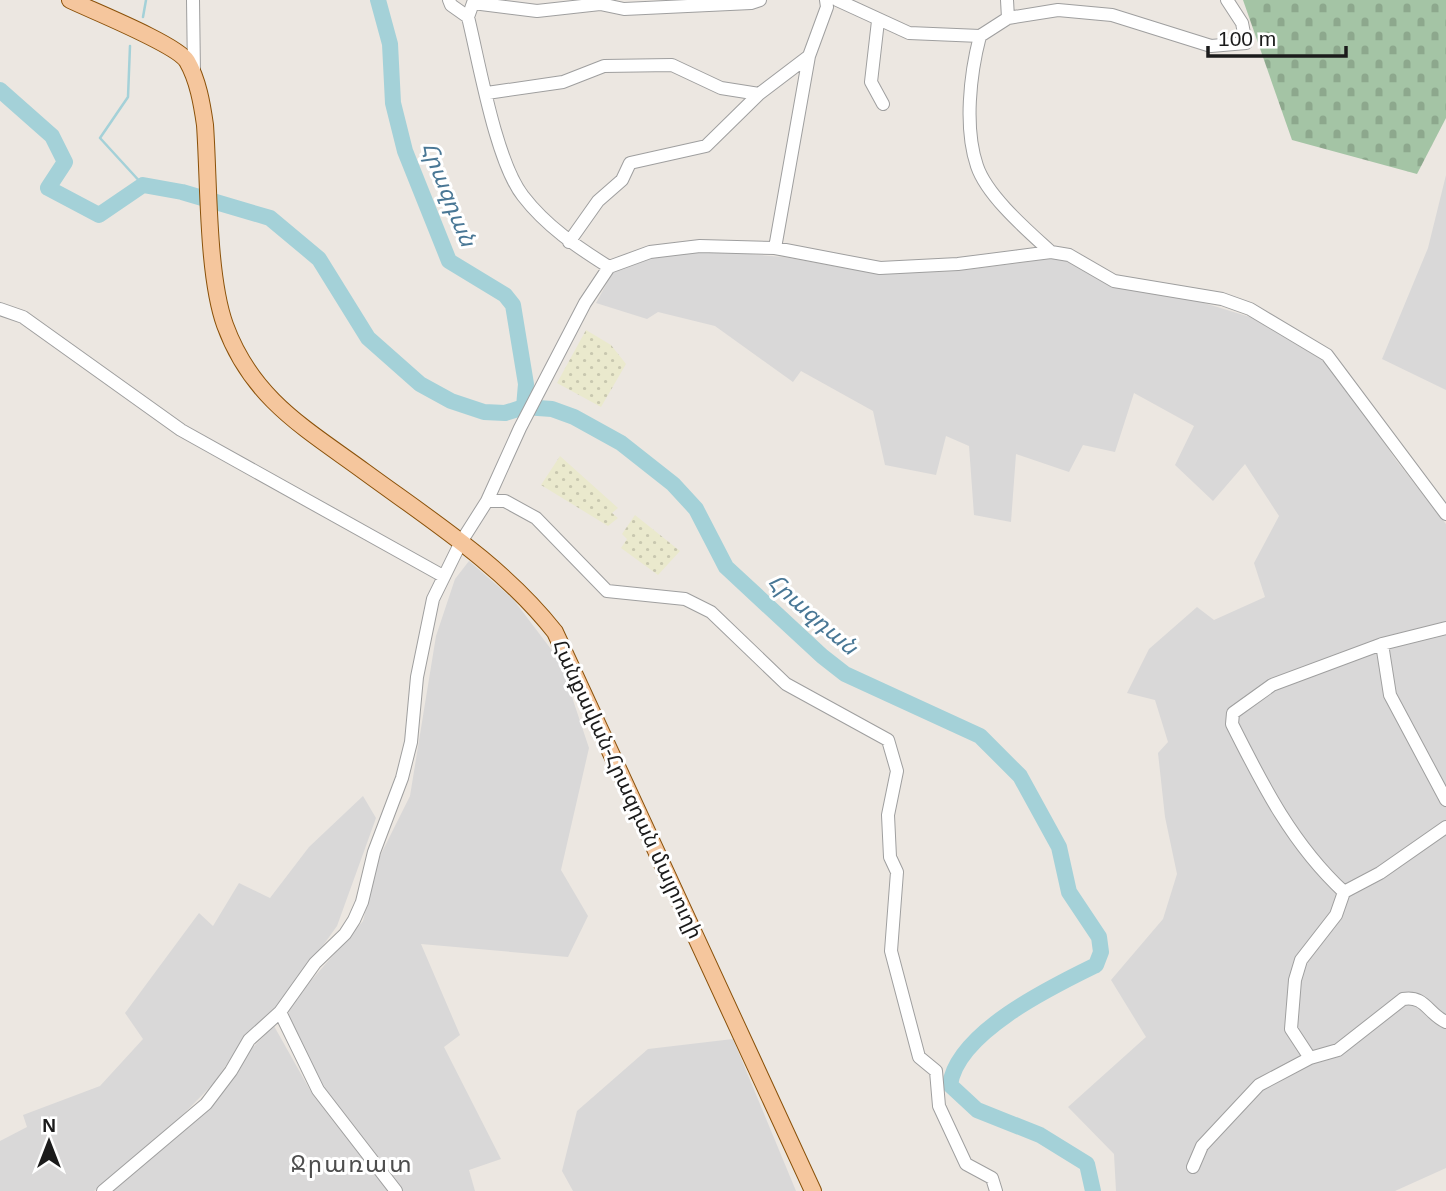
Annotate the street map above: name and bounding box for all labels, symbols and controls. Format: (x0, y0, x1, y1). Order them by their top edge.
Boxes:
scale bar (1208, 14, 1346, 58)
text: 100 m (1218, 27, 1276, 50)
water label: Հրազդան (415, 138, 482, 251)
water label: Հրազդան (762, 568, 864, 661)
street label: Հանքավան-Հրազդան մայրուղի (548, 636, 708, 943)
north arrow (14, 1107, 84, 1177)
text: N (42, 1115, 56, 1136)
district label: Ջրառատ (290, 1150, 414, 1178)

